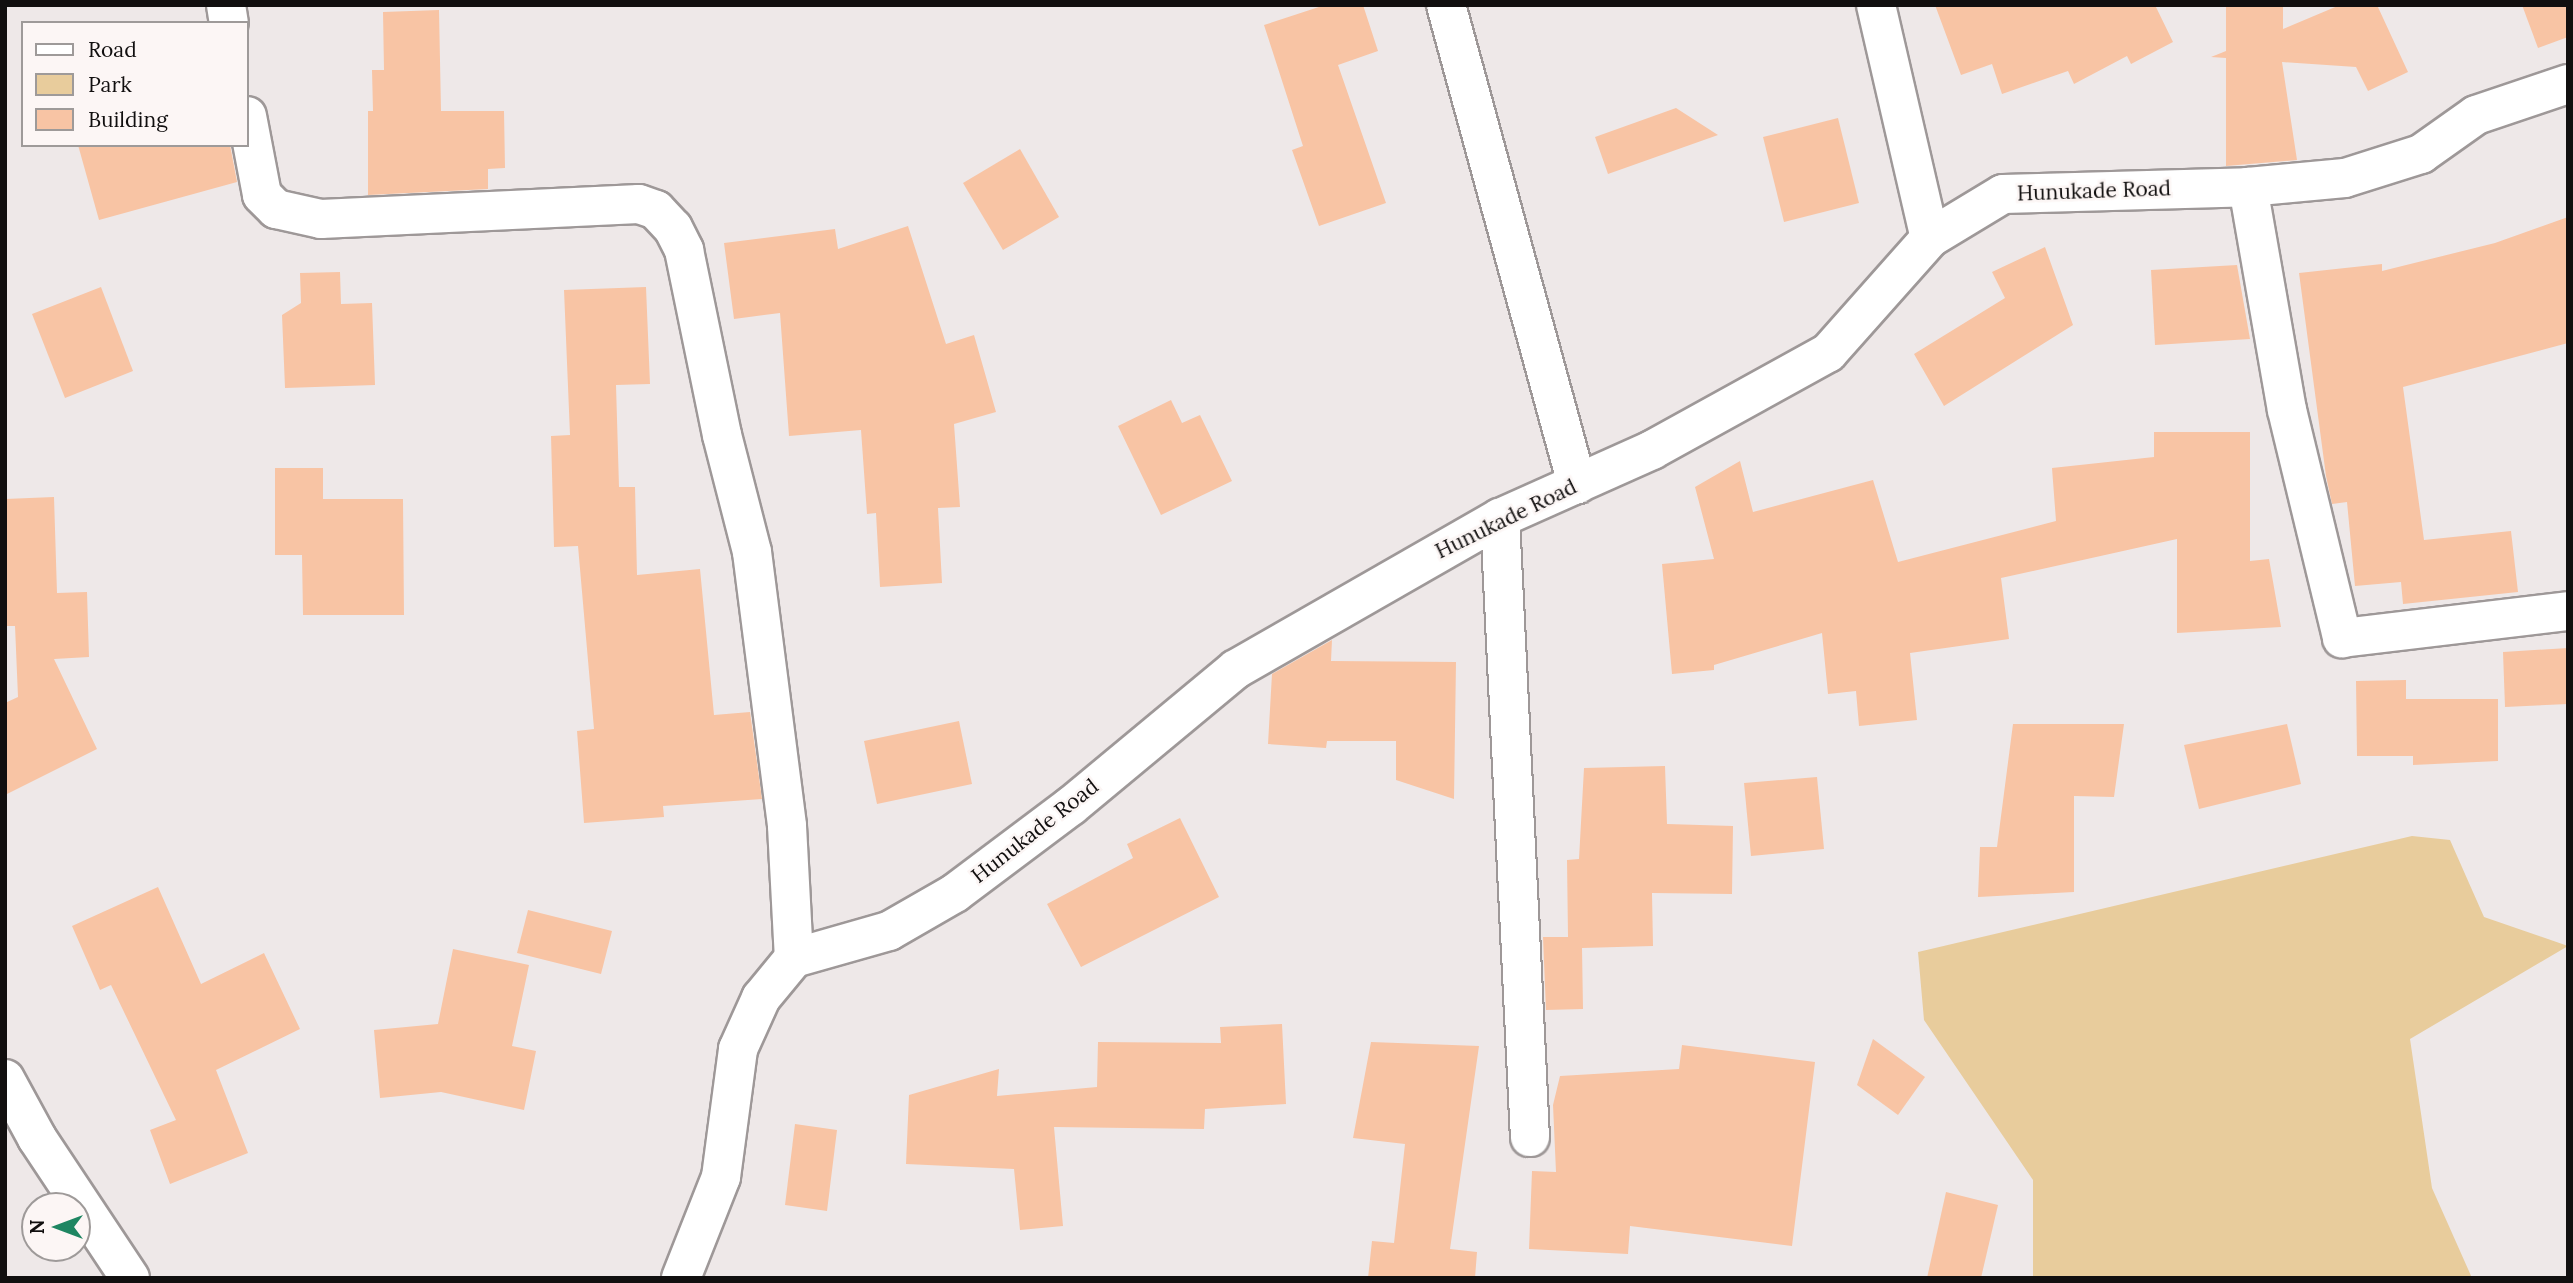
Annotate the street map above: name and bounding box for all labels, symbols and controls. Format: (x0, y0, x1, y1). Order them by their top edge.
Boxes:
legend (21, 21, 248, 147)
text: Road (88, 36, 137, 63)
text: Park (88, 71, 132, 98)
text: Building (88, 106, 168, 133)
street label: Hunukade Road (2017, 176, 2171, 206)
street label: Hunukade Road (1431, 474, 1581, 564)
street label: Hunukade Road (967, 774, 1103, 888)
north arrow (21, 1192, 91, 1262)
text: N (25, 1220, 49, 1234)

